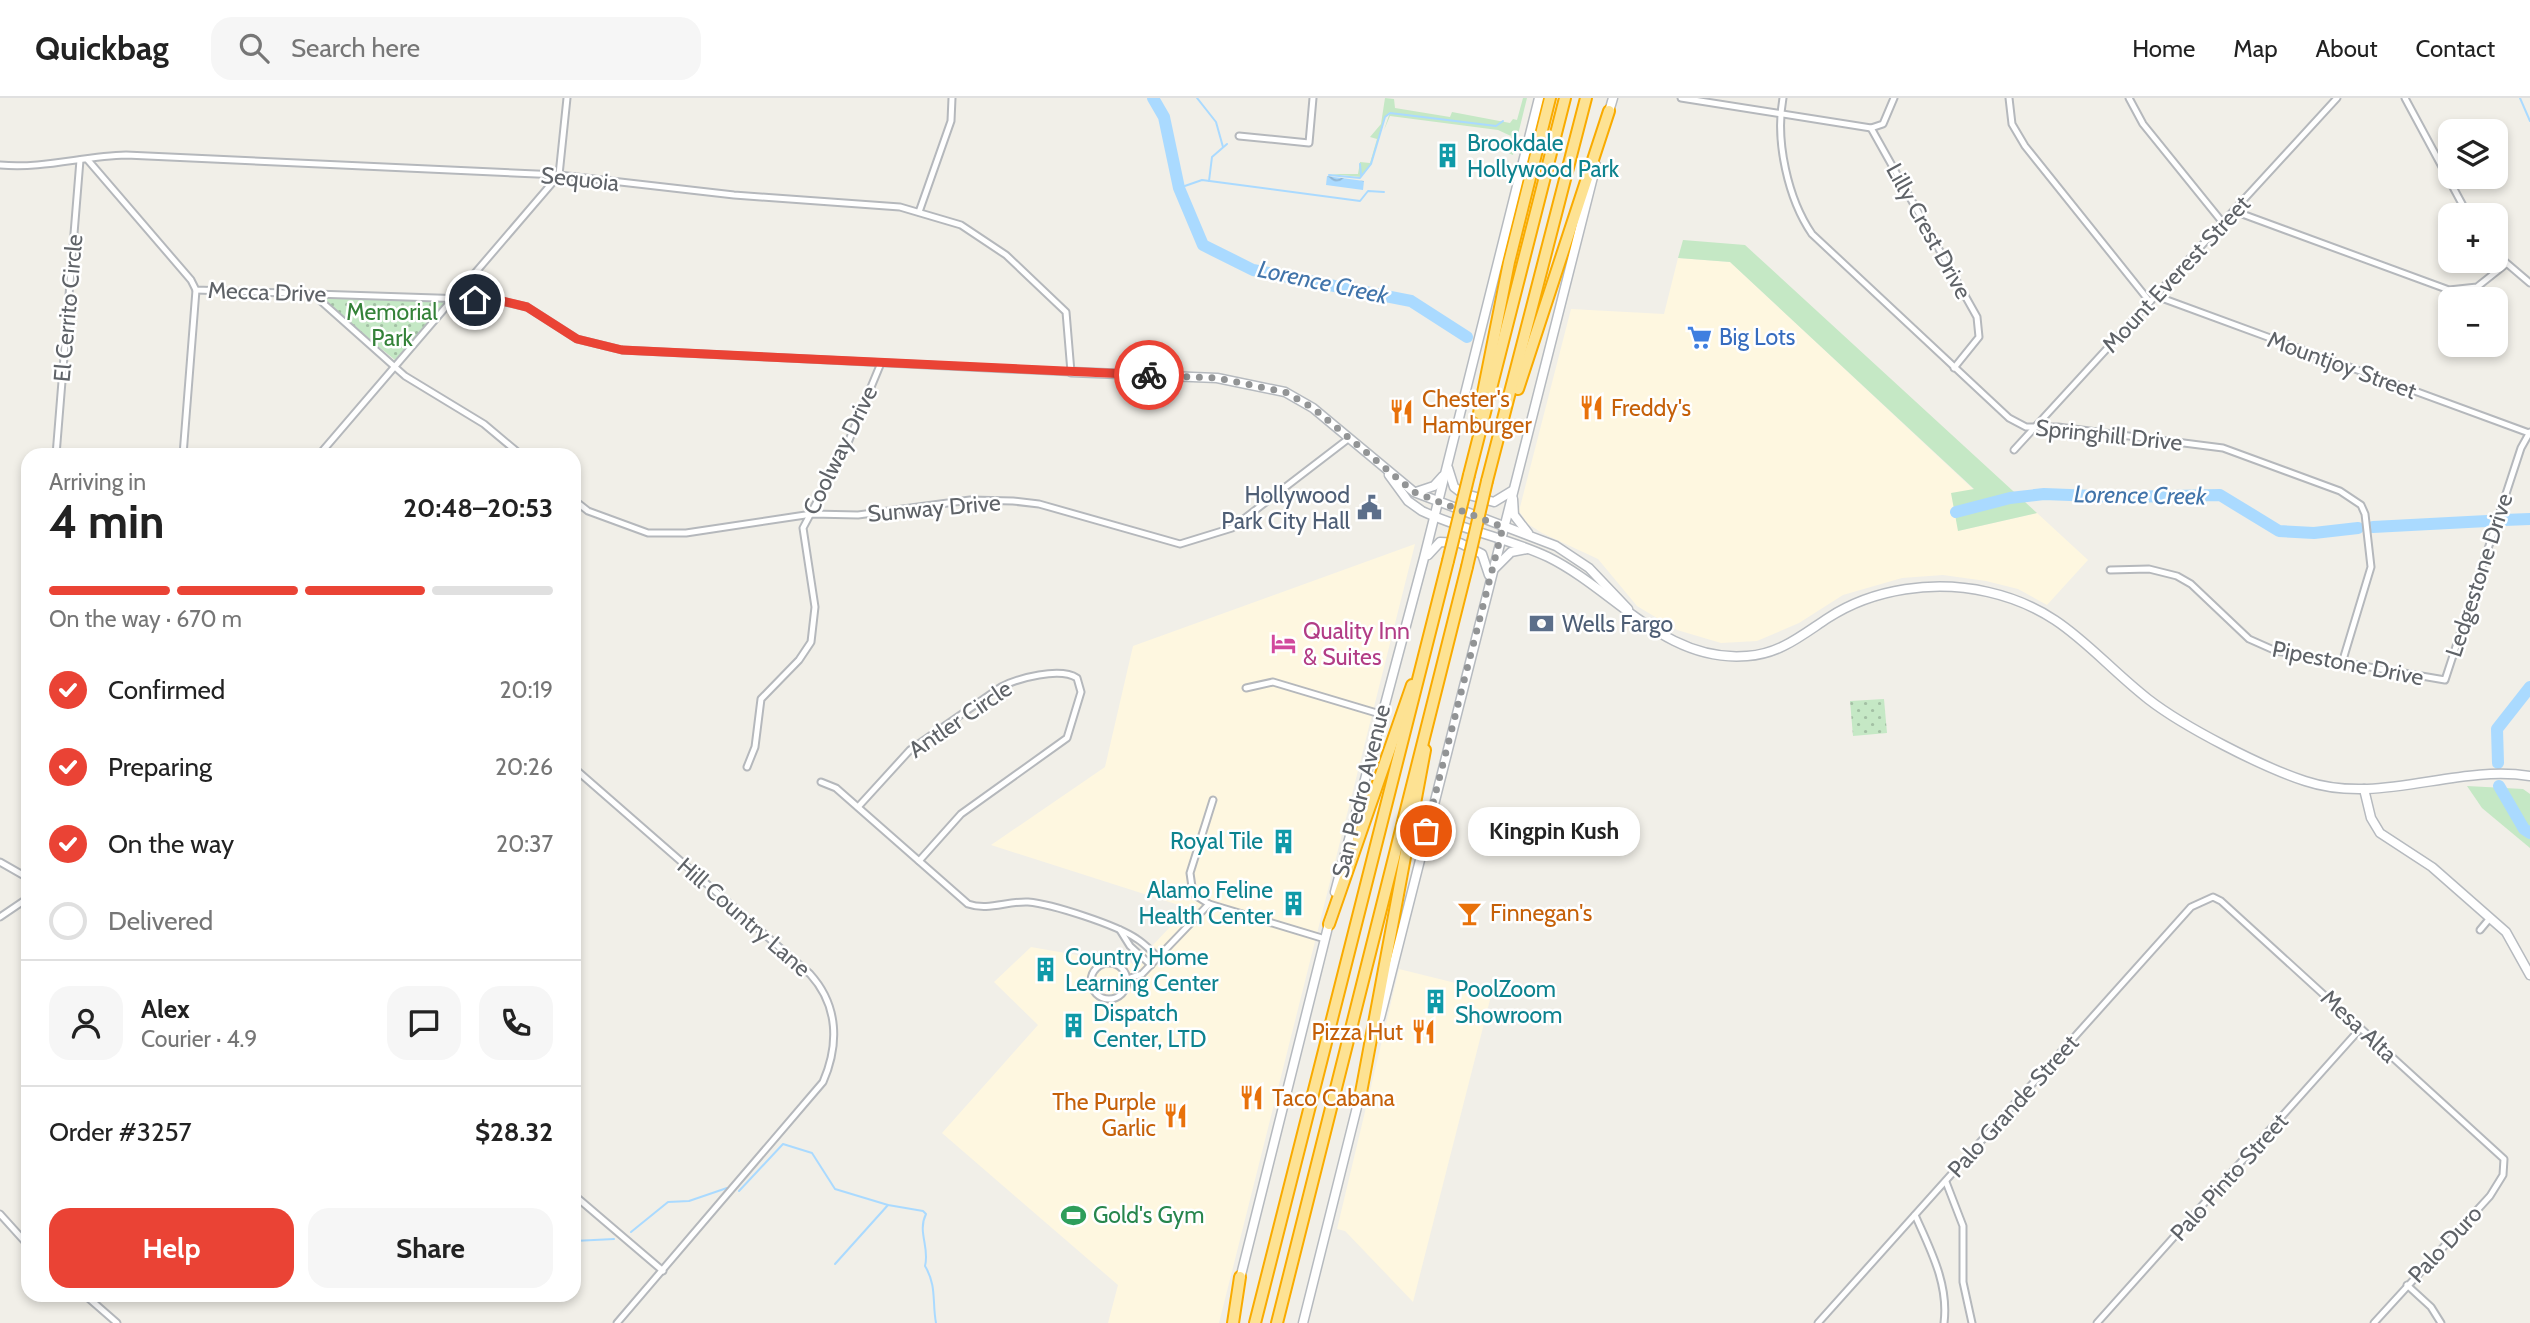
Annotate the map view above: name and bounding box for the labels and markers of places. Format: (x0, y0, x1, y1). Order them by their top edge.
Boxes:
place label: Brookdale Hollywood Park (1467, 129, 1620, 183)
building icon: Brookdale Hollywood Park (1433, 142, 1461, 170)
pin (445, 270, 505, 330)
supermarket icon: Big Lots (1685, 323, 1713, 351)
place label: Big Lots (1719, 323, 1795, 351)
place label: Chester's Hamburger (1422, 385, 1532, 439)
restaurant icon: Freddy's (1577, 394, 1605, 422)
place label: Freddy's (1611, 394, 1691, 422)
restaurant icon: Chester's Hamburger (1388, 398, 1416, 426)
place label: Hollywood Park City Hall (1221, 481, 1351, 535)
public building icon: Hollywood Park City Hall (1356, 494, 1384, 522)
bank icon: Wells Fargo (1528, 610, 1556, 638)
place label: Wells Fargo (1562, 610, 1673, 638)
place label: Quality Inn & Suites (1303, 617, 1410, 671)
hotel icon: Quality Inn & Suites (1269, 630, 1297, 658)
pin (1396, 801, 1456, 861)
callout: Kingpin Kush (1468, 806, 1640, 856)
place label: Royal Tile (1170, 827, 1263, 855)
building icon: Royal Tile (1269, 827, 1297, 855)
place label: Alamo Feline Health Center (1139, 876, 1274, 930)
building icon: Alamo Feline Health Center (1279, 889, 1307, 917)
bar icon: Finnegan's (1456, 899, 1484, 927)
place label: Finnegan's (1490, 899, 1592, 927)
place label: Country Home Learning Center (1065, 943, 1219, 997)
building icon: Country Home Learning Center (1031, 956, 1059, 984)
place label: PoolZoom Showroom (1455, 975, 1562, 1029)
building icon: PoolZoom Showroom (1421, 988, 1449, 1016)
place label: Dispatch Center, LTD (1093, 999, 1206, 1053)
building icon: Dispatch Center, LTD (1059, 1012, 1087, 1040)
place label: Pizza Hut (1311, 1018, 1403, 1046)
restaurant icon: Pizza Hut (1409, 1018, 1437, 1046)
restaurant icon: Taco Cabana (1238, 1084, 1266, 1112)
place label: Taco Cabana (1272, 1084, 1395, 1112)
place label: The Purple Garlic (1052, 1088, 1156, 1142)
restaurant icon: The Purple Garlic (1162, 1101, 1190, 1129)
sports icon: Gold's Gym (1059, 1201, 1087, 1229)
place label: Gold's Gym (1093, 1201, 1204, 1229)

